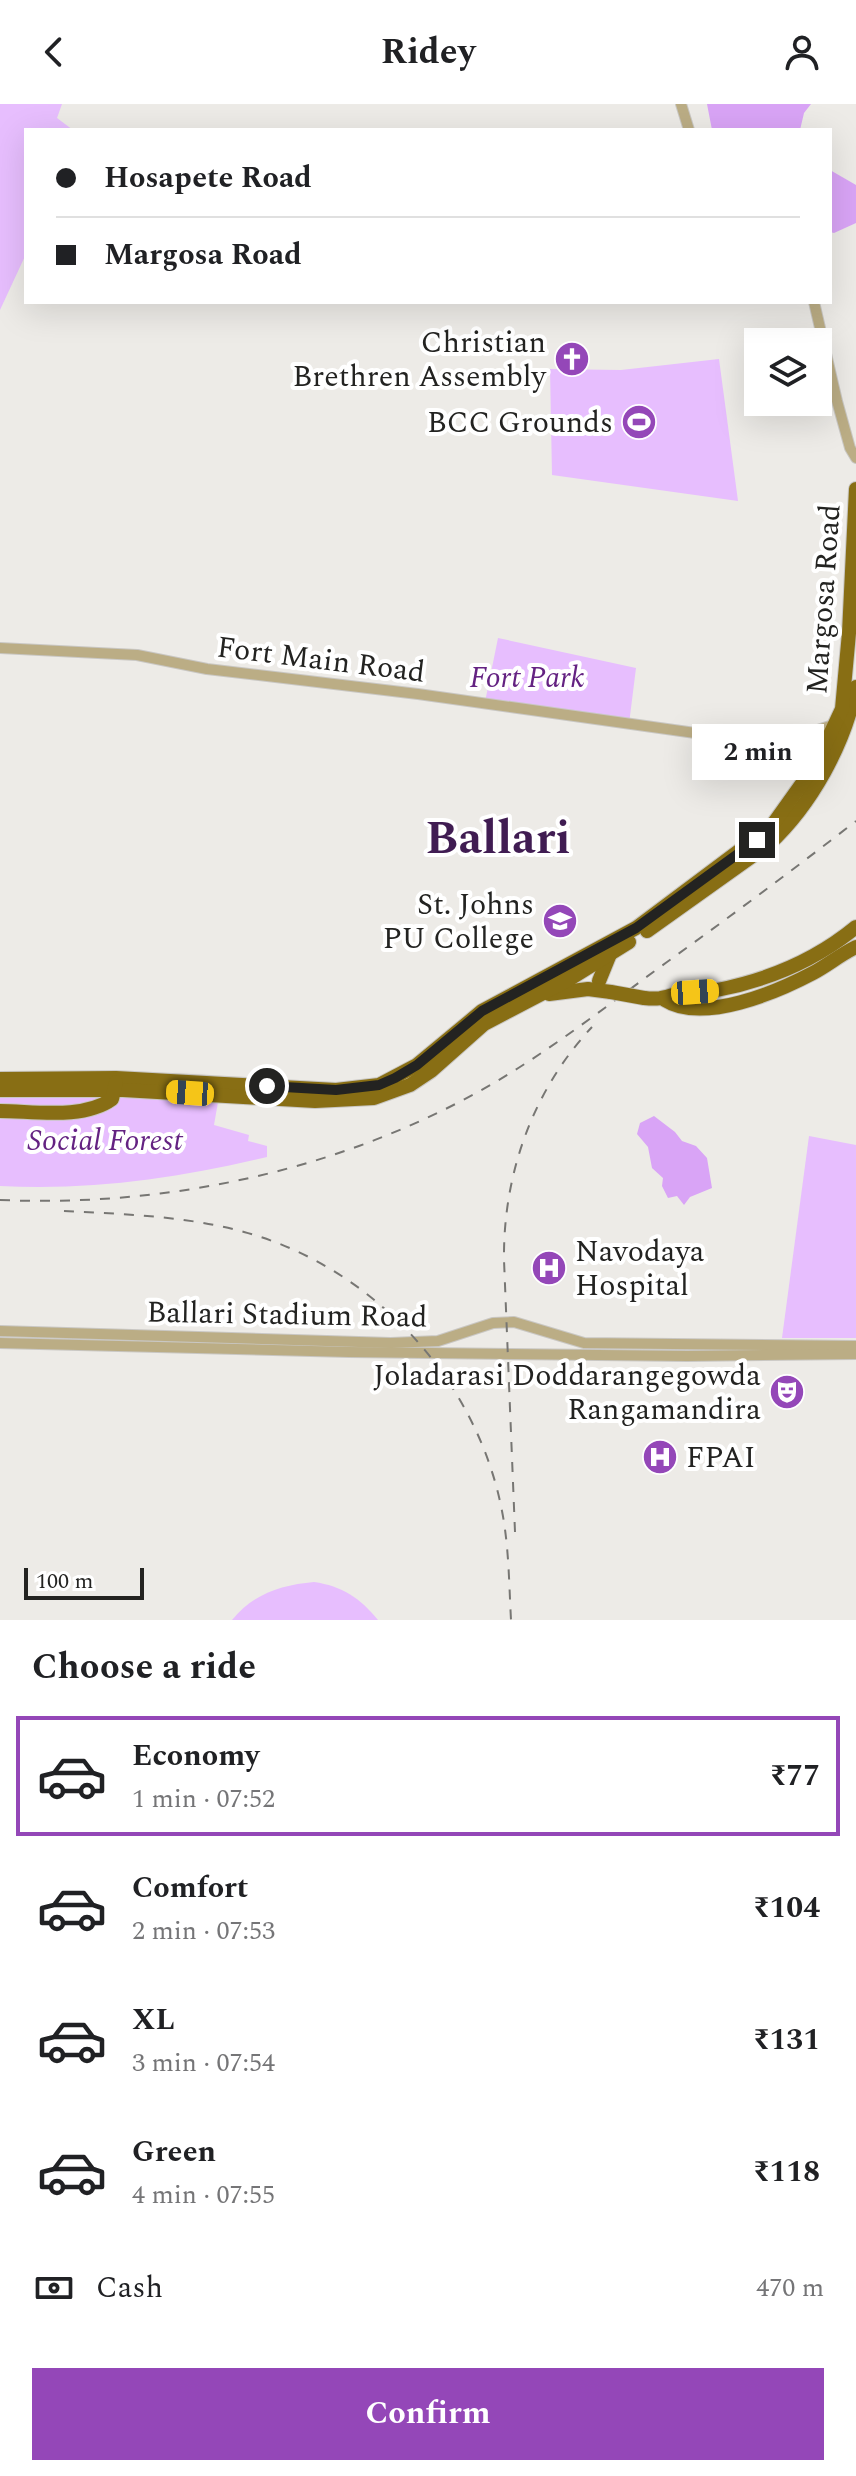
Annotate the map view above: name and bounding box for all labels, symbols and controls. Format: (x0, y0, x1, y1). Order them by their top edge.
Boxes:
text: Ridey (381, 25, 475, 80)
icon: back (32, 30, 76, 74)
icon: person (780, 30, 824, 74)
text: Hosapete Road (104, 155, 312, 201)
text: Margosa Road (104, 232, 302, 278)
place label: Christian Brethren Assembly (293, 320, 548, 400)
map controls (744, 328, 832, 416)
button: layers (744, 328, 832, 416)
church icon: Christian Brethren Assembly (553, 340, 591, 378)
place label: BCC Grounds (427, 400, 613, 446)
sports icon: BCC Grounds (620, 403, 658, 441)
street label: Margosa Road (794, 503, 854, 696)
street label: Fort Main Road (214, 624, 427, 696)
park label: Fort Park (469, 655, 585, 701)
callout: 2 min (691, 724, 823, 780)
text: 2 min (723, 732, 793, 772)
district label: Ballari (425, 804, 571, 874)
route end (739, 822, 775, 858)
place label: St. Johns PU College (383, 882, 534, 962)
school or university icon: St. Johns PU College (541, 902, 579, 940)
car (670, 978, 720, 1006)
route start (249, 1068, 285, 1104)
car (165, 1079, 215, 1107)
park label: Social Forest (27, 1118, 183, 1164)
place label: Navodaya Hospital (575, 1229, 705, 1309)
hospital icon: Navodaya Hospital (530, 1249, 568, 1287)
street label: Ballari Stadium Road (146, 1290, 428, 1340)
place label: Joladarasi Doddarangegowda Rangamandira (373, 1353, 761, 1433)
theatre icon: Joladarasi Doddarangegowda Rangamandira (768, 1373, 806, 1411)
place label: FPAI (686, 1435, 755, 1481)
hospital icon: FPAI (641, 1438, 679, 1476)
scale bar (24, 1564, 144, 1600)
text: 100 m (36, 1565, 93, 1598)
text: Choose a ride (32, 1640, 256, 1695)
text: Economy (132, 1733, 259, 1779)
icon: car (36, 1740, 108, 1812)
text: ₹77 (770, 1753, 820, 1799)
text: 1 min · 07:52 (132, 1779, 275, 1819)
text: Comfort (132, 1865, 248, 1911)
icon: car (36, 1872, 108, 1944)
text: ₹104 (753, 1885, 820, 1931)
text: 2 min · 07:53 (132, 1911, 275, 1951)
text: XL (132, 1997, 175, 2043)
icon: car (36, 2004, 108, 2076)
text: ₹131 (753, 2017, 820, 2063)
text: 3 min · 07:54 (132, 2043, 275, 2083)
text: Green (132, 2129, 216, 2175)
icon: car (36, 2136, 108, 2208)
text: ₹118 (753, 2149, 820, 2195)
text: 4 min · 07:55 (132, 2175, 275, 2215)
text: Cash (96, 2265, 163, 2311)
icon: cash (32, 2266, 76, 2310)
text: 470 m (756, 2268, 824, 2308)
button: Confirm (32, 2368, 824, 2460)

